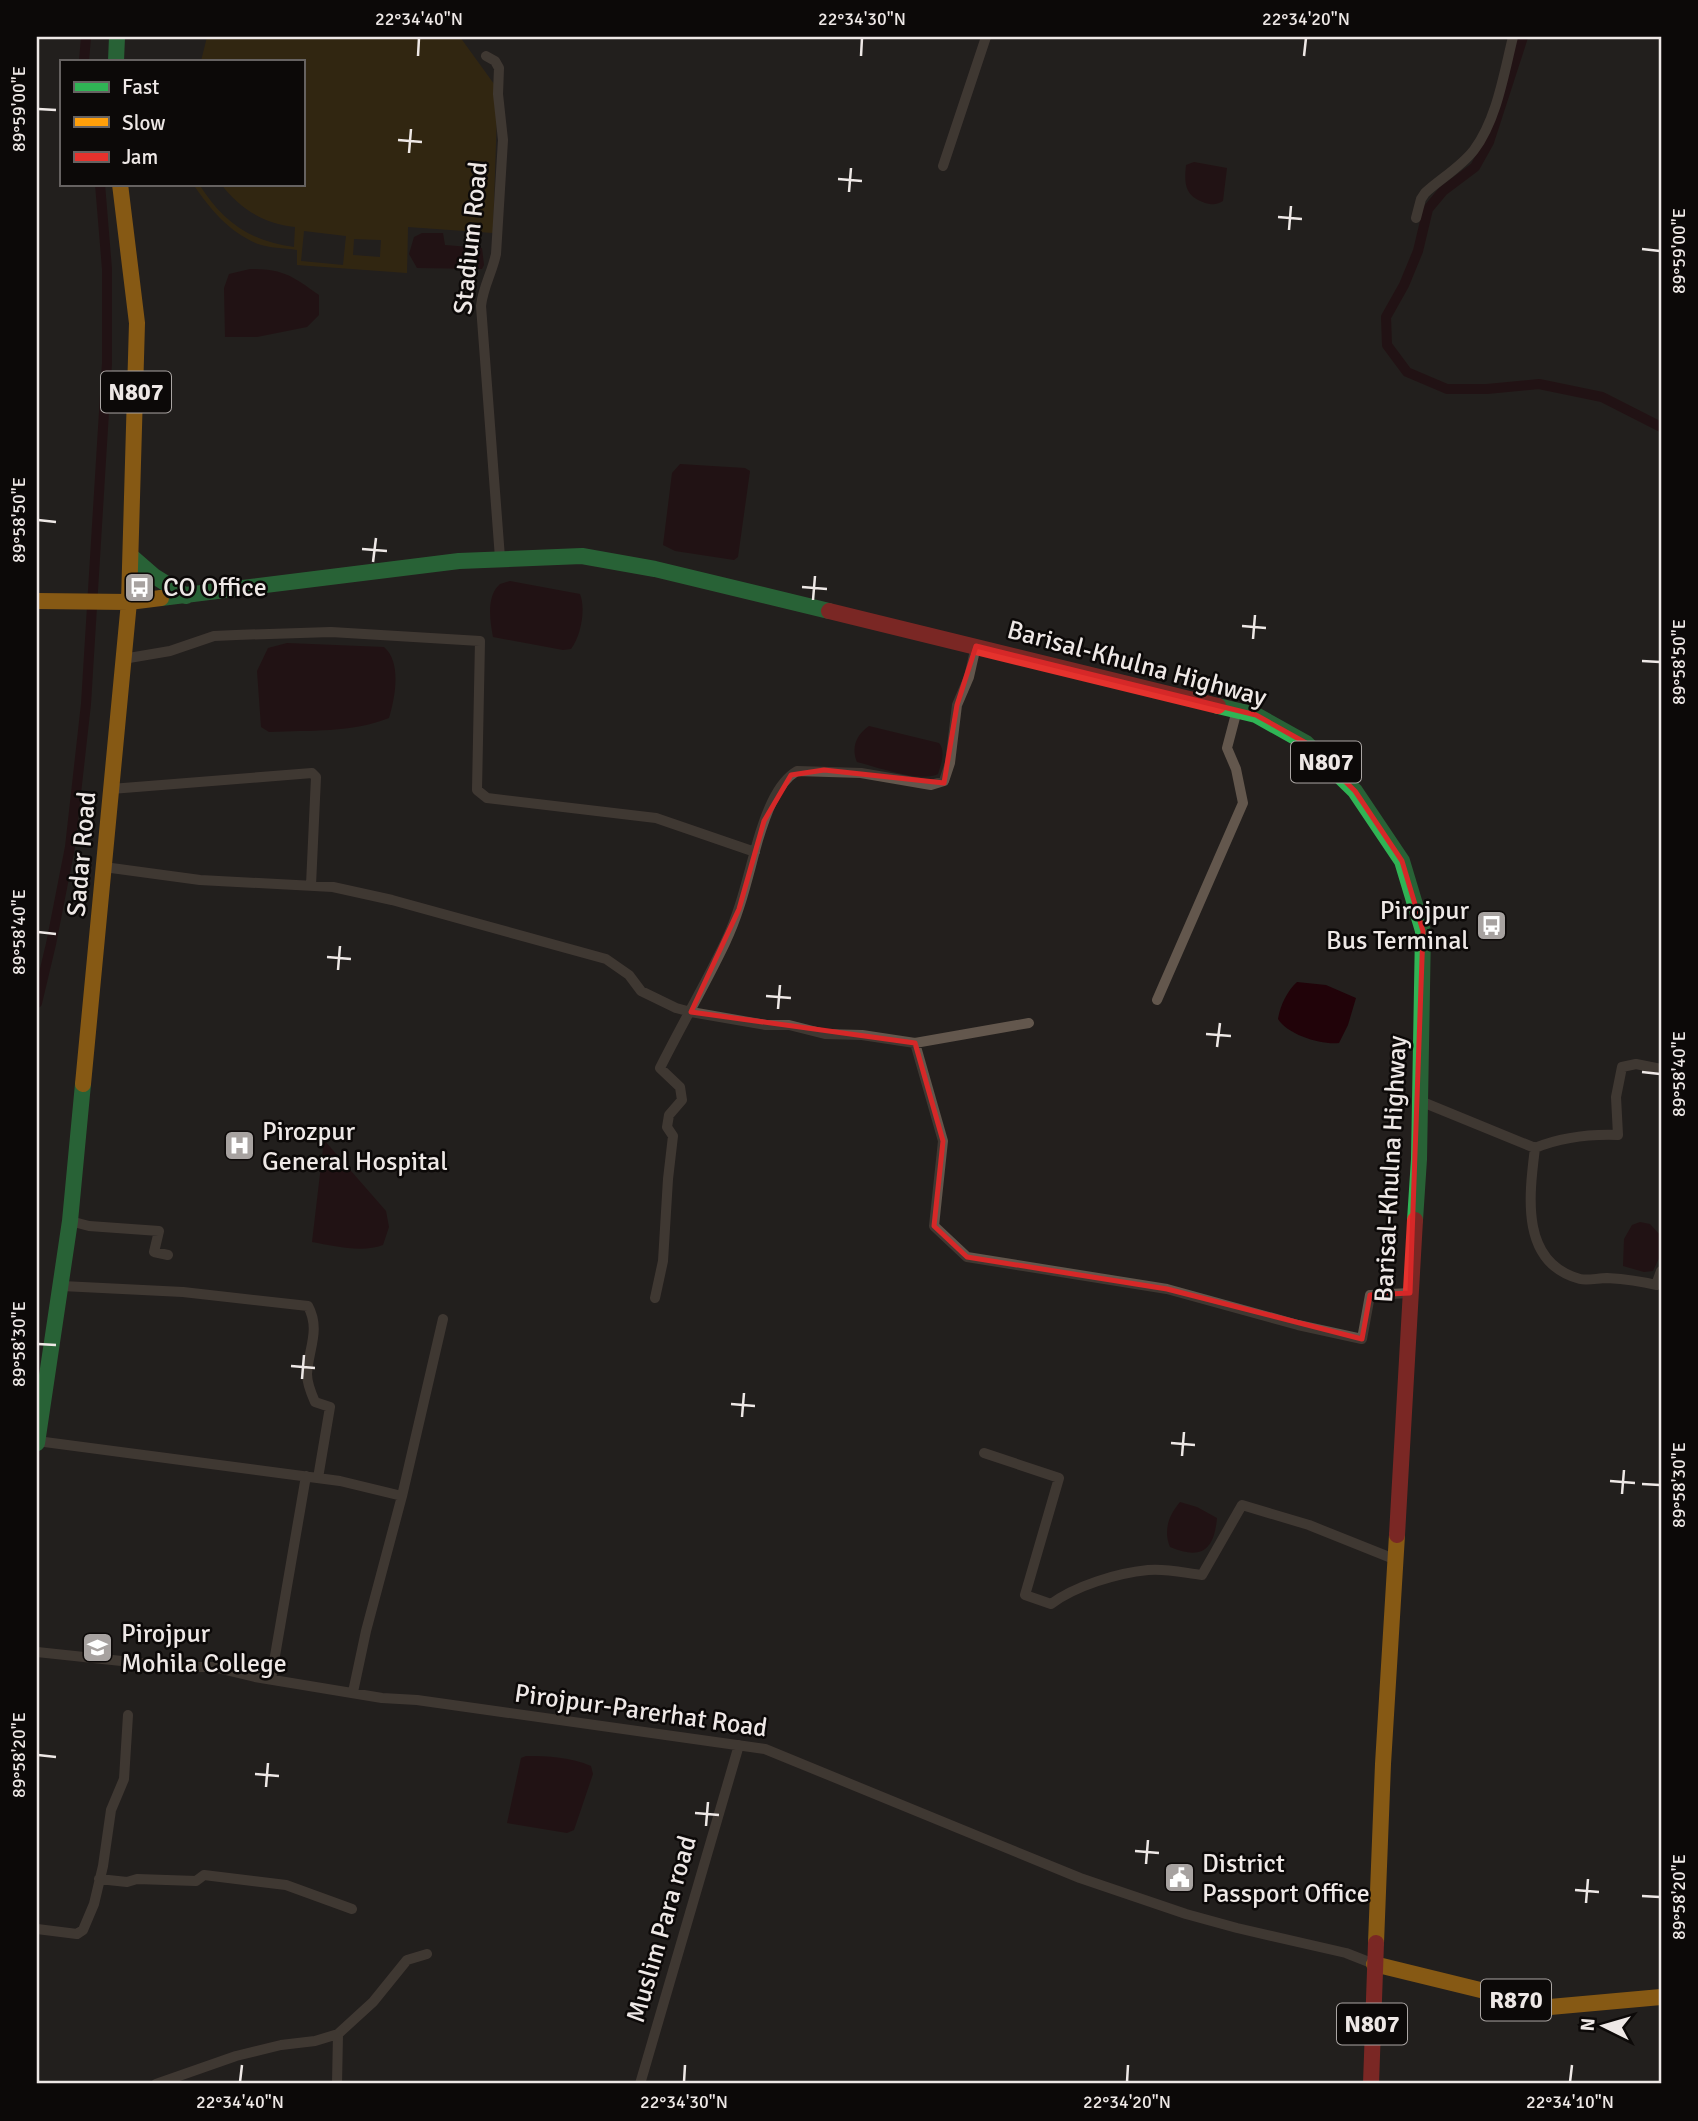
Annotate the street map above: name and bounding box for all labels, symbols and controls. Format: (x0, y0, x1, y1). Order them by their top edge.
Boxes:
text: 22°34'40"N (375, 8, 463, 30)
text: 22°34'30"N (818, 8, 906, 30)
text: 22°34'20"N (1262, 8, 1350, 30)
legend (60, 60, 304, 186)
text: 89°59'00"E (8, 66, 30, 152)
text: Fast (122, 74, 159, 100)
text: Slow (122, 110, 166, 136)
text: Jam (122, 144, 158, 170)
street label: Stadium Road (447, 160, 495, 316)
text: 89°59'00"E (1668, 208, 1690, 294)
road number: N807 (101, 372, 171, 412)
text: 89°58'50"E (8, 477, 30, 563)
bus stop icon: CO Office (123, 570, 157, 604)
place label: CO Office (163, 572, 267, 604)
street label: Barisal-Khulna Highway (1004, 614, 1270, 714)
text: 89°58'50"E (1668, 619, 1690, 705)
road number: N807 (1291, 742, 1361, 782)
street label: Sadar Road (61, 790, 103, 918)
text: 89°58'40"E (8, 889, 30, 975)
place label: Pirojpur Bus Terminal (1326, 895, 1469, 957)
bus stop icon: Pirojpur Bus Terminal (1475, 908, 1509, 942)
text: 89°58'40"E (1668, 1031, 1690, 1117)
street label: Barisal-Khulna Highway (1368, 1035, 1414, 1303)
place label: Pirozpur General Hospital (262, 1116, 448, 1178)
hospital icon: Pirozpur General Hospital (222, 1129, 256, 1163)
text: 89°58'30"E (8, 1301, 30, 1387)
text: 89°58'30"E (1668, 1442, 1690, 1528)
place label: Pirojpur Mohila College (121, 1618, 287, 1680)
school or university icon: Pirojpur Mohila College (81, 1631, 115, 1665)
street label: Pirojpur-Parerhat Road (512, 1677, 769, 1745)
text: 89°58'20"E (8, 1712, 30, 1798)
street label: Muslim Para road (620, 1832, 704, 2026)
place label: District Passport Office (1202, 1848, 1370, 1910)
text: 89°58'20"E (1668, 1854, 1690, 1940)
public building icon: District Passport Office (1162, 1861, 1196, 1895)
road number: R870 (1481, 1980, 1551, 2021)
north arrow (1568, 1992, 1638, 2062)
road number: N807 (1337, 2004, 1407, 2045)
text: N (1576, 2017, 1601, 2032)
text: 22°34'40"N (196, 2091, 284, 2113)
text: 22°34'30"N (640, 2091, 728, 2113)
text: 22°34'20"N (1083, 2091, 1171, 2113)
text: 22°34'10"N (1526, 2091, 1614, 2113)

